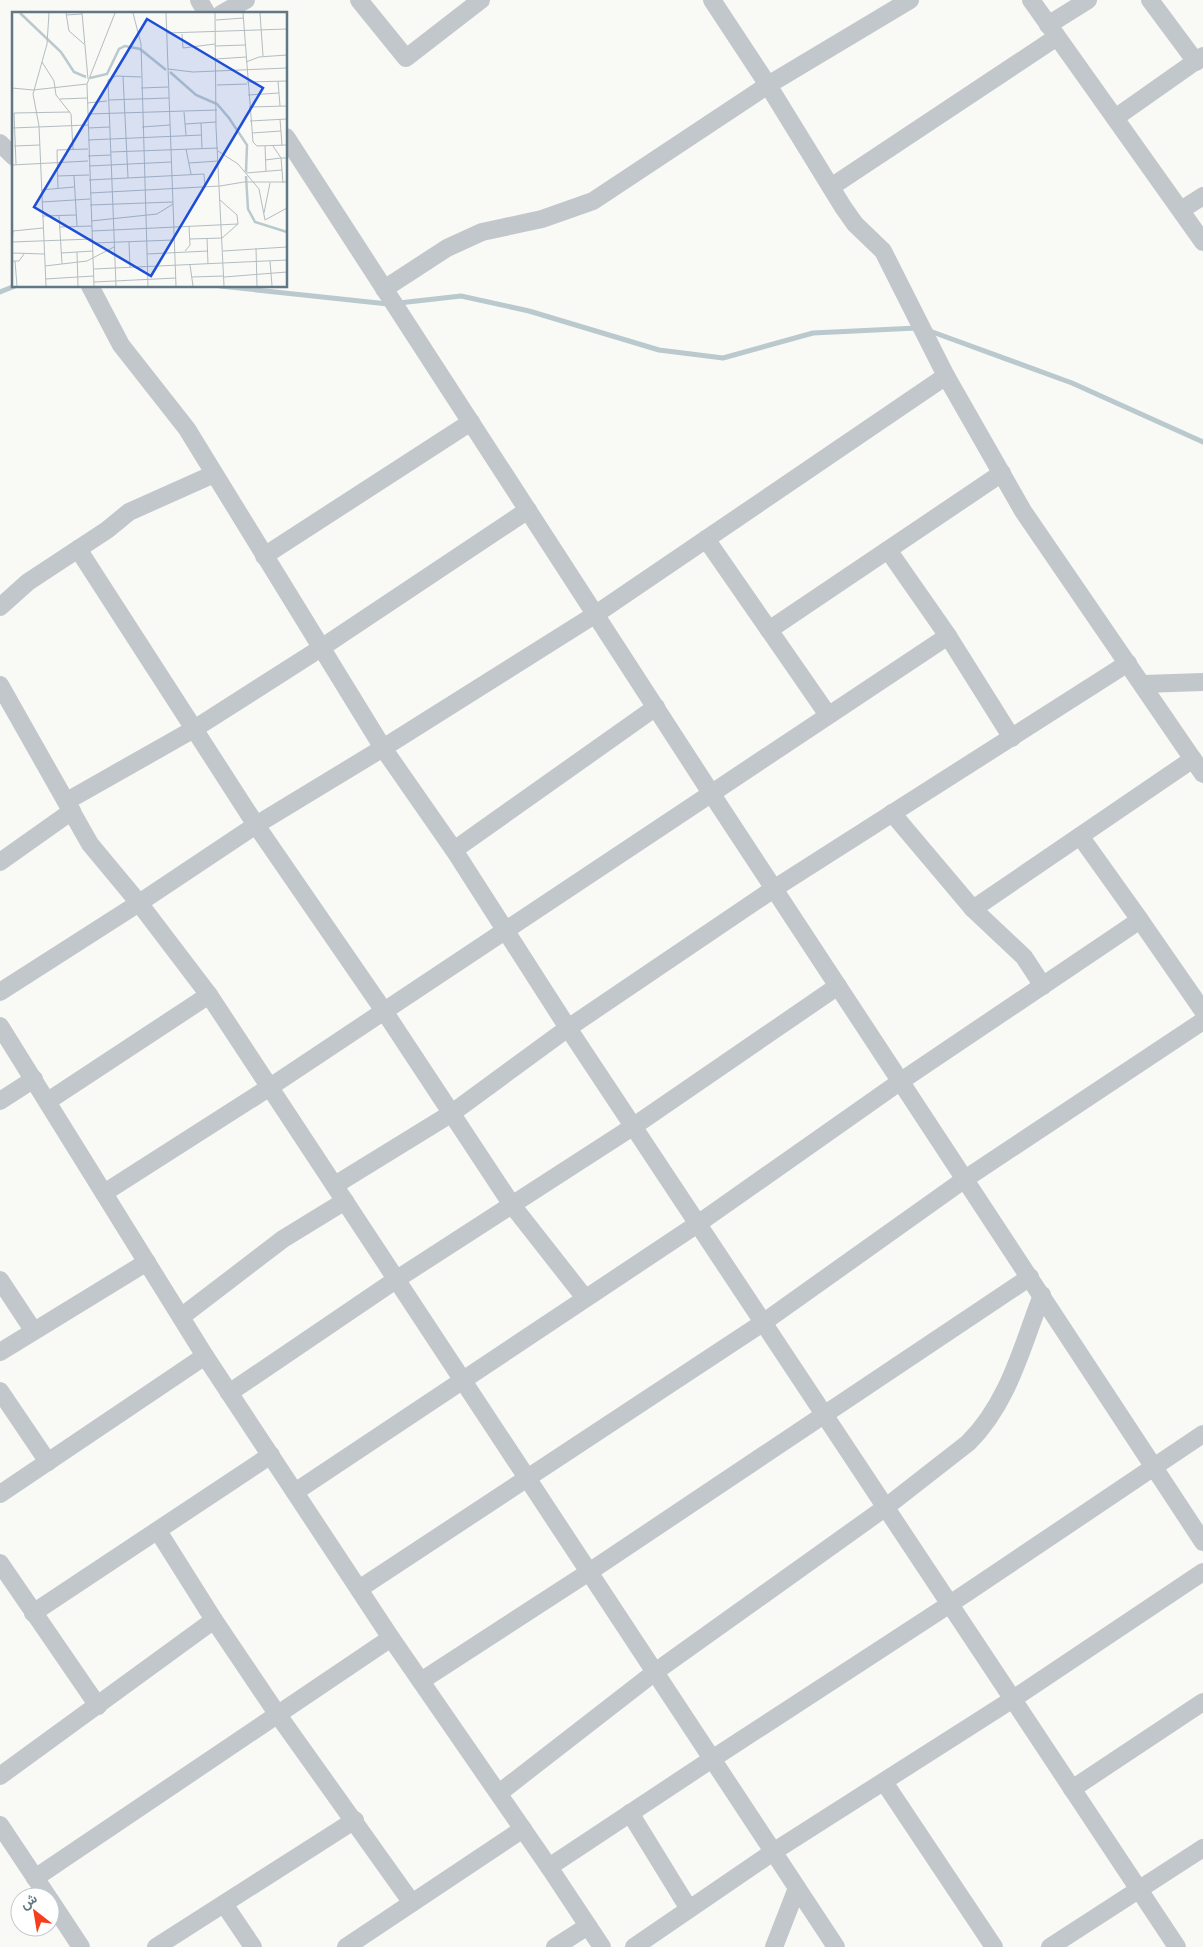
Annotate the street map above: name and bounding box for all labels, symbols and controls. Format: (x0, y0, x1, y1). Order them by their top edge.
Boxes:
inset map (12, 12, 288, 288)
north arrow (10, 1887, 60, 1937)
text: ش (17, 1890, 40, 1913)

